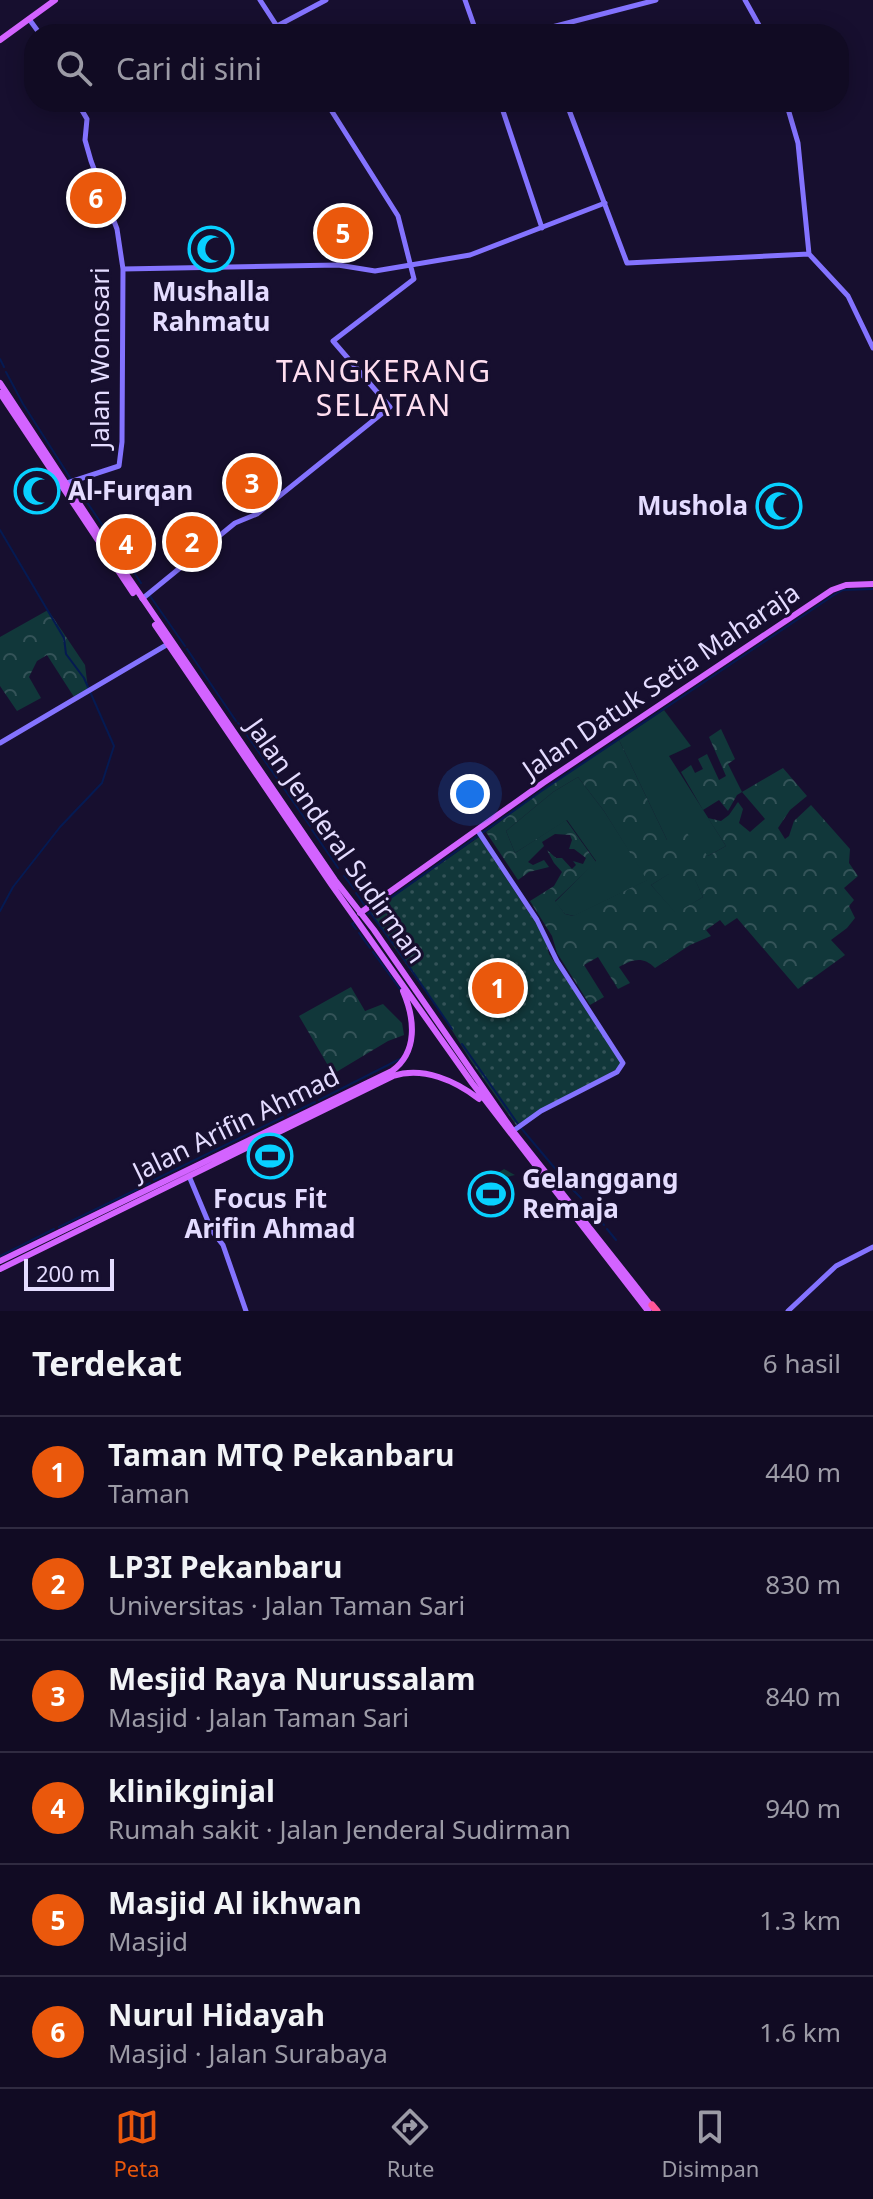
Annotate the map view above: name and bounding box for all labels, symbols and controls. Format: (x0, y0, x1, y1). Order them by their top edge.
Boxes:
search box (24, 24, 849, 112)
icon: search (52, 46, 96, 90)
text: Cari di sini (116, 48, 262, 89)
pin: 6 (70, 168, 122, 228)
pin: 5 (317, 203, 369, 263)
mosque icon: Mushalla Rahmatu (187, 225, 235, 273)
street label: Jalan Wonosari (81, 267, 117, 452)
place label: Mushalla Rahmatu (152, 273, 270, 339)
district label: TANGKERANG SELATAN (276, 350, 492, 425)
pin: 3 (226, 453, 278, 513)
mosque icon: Al-Furqan (13, 467, 61, 515)
place label: Al-Furqan (68, 472, 193, 508)
mosque icon: Mushola (755, 482, 803, 530)
place label: Mushola (637, 487, 748, 523)
pin: 2 (166, 512, 218, 572)
pin: 4 (100, 514, 152, 574)
street label: Jalan Datuk Setia Maharaja (512, 574, 806, 788)
street label: Jalan Jenderal Sudirman (237, 708, 435, 970)
your location (450, 774, 490, 814)
pin: 1 (472, 958, 524, 1018)
street label: Jalan Arifin Ahmad (123, 1057, 345, 1190)
sports icon: Focus Fit Arifin Ahmad (246, 1132, 294, 1180)
place label: Gelanggang Remaja (522, 1160, 678, 1226)
sports icon: Gelanggang Remaja (467, 1170, 515, 1218)
place label: Focus Fit Arifin Ahmad (184, 1180, 356, 1246)
scale bar (24, 1255, 114, 1291)
text: 200 m (36, 1258, 100, 1288)
text: Terdekat (32, 1340, 182, 1386)
text: 6 hasil (763, 1345, 841, 1381)
text: Taman MTQ Pekanbaru (108, 1434, 454, 1475)
text: 1 (51, 1454, 65, 1490)
text: 440 m (765, 1454, 841, 1490)
text: Taman (108, 1475, 190, 1511)
text: LP3I Pekanbaru (108, 1546, 342, 1587)
text: 2 (51, 1566, 65, 1602)
text: 830 m (765, 1566, 841, 1602)
text: Universitas · Jalan Taman Sari (108, 1587, 465, 1623)
text: Mesjid Raya Nurussalam (108, 1658, 476, 1699)
text: 3 (51, 1678, 65, 1714)
text: 840 m (765, 1678, 841, 1714)
text: Masjid · Jalan Taman Sari (108, 1699, 409, 1735)
text: klinikginjal (108, 1770, 275, 1811)
text: 4 (51, 1790, 65, 1826)
text: 940 m (765, 1790, 841, 1826)
text: Rumah sakit · Jalan Jenderal Sudirman (108, 1811, 571, 1847)
text: Masjid Al ikhwan (108, 1882, 362, 1923)
text: 5 (51, 1902, 65, 1938)
text: 1.3 km (759, 1902, 841, 1938)
text: Masjid (108, 1923, 188, 1959)
text: Nurul Hidayah (108, 1994, 325, 2035)
text: 6 (51, 2014, 65, 2050)
text: 1.6 km (759, 2014, 841, 2050)
text: Masjid · Jalan Surabaya (108, 2035, 388, 2071)
tab: Peta (114, 2105, 160, 2183)
tab: Rute (387, 2105, 434, 2183)
tab: Disimpan (661, 2105, 759, 2183)

